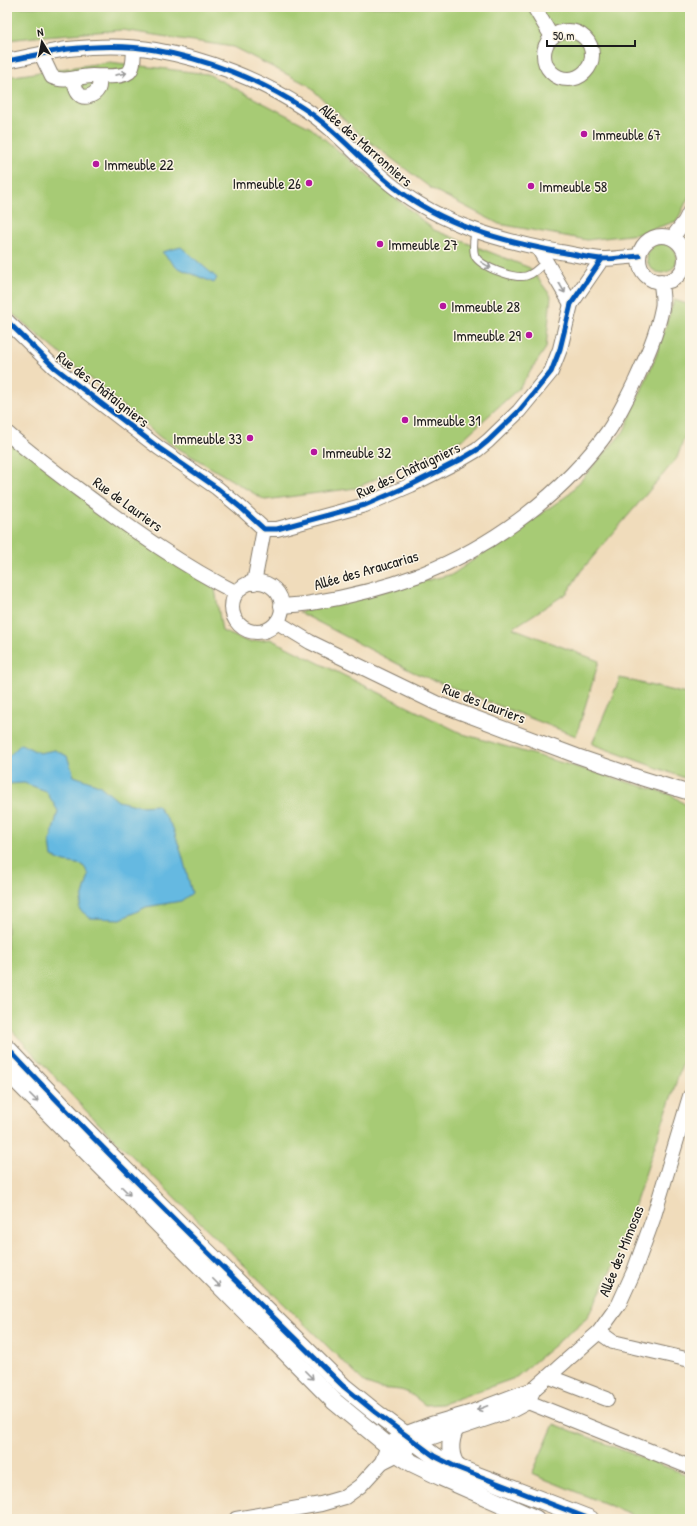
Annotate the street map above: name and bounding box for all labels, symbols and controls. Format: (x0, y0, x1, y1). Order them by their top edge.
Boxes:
north arrow (22, 22, 62, 62)
scale bar (547, 22, 635, 48)
text: N (36, 25, 45, 40)
text: 50 m (553, 27, 574, 44)
one-way arrow (114, 70, 127, 78)
street label: Allée des Marronniers (315, 99, 417, 191)
place label: Immeuble 67 (592, 124, 661, 145)
marker: Immeuble 67 (579, 129, 589, 139)
place label: Immeuble 22 (104, 154, 174, 175)
marker: Immeuble 22 (91, 159, 101, 169)
place label: Immeuble 26 (233, 173, 301, 194)
place label: Immeuble 58 (539, 176, 607, 197)
marker: Immeuble 26 (304, 178, 314, 188)
marker: Immeuble 58 (526, 181, 536, 191)
place label: Immeuble 27 (388, 234, 458, 255)
marker: Immeuble 27 (375, 239, 385, 249)
one-way arrow (480, 261, 492, 269)
one-way arrow (558, 282, 566, 294)
place label: Immeuble 28 (451, 296, 520, 317)
marker: Immeuble 28 (438, 301, 448, 311)
place label: Immeuble 29 (453, 325, 521, 346)
marker: Immeuble 29 (524, 330, 534, 340)
street label: Rue des Châtaigniers (52, 346, 154, 432)
place label: Immeuble 31 (413, 410, 481, 431)
marker: Immeuble 31 (400, 415, 410, 425)
place label: Immeuble 33 (173, 428, 242, 449)
marker: Immeuble 33 (245, 433, 255, 443)
street label: Rue des Châtaigniers (353, 437, 464, 503)
place label: Immeuble 32 (322, 442, 391, 463)
marker: Immeuble 32 (309, 447, 319, 457)
street label: Rue de Lauriers (89, 472, 167, 537)
street label: Allée des Araucarias (311, 545, 421, 595)
street label: Rue des Lauriers (439, 678, 529, 729)
one-way arrow (30, 1093, 39, 1103)
one-way arrow (121, 1186, 131, 1196)
street label: Allée des Mimosas (593, 1202, 649, 1300)
one-way arrow (213, 1278, 222, 1288)
one-way arrow (304, 1370, 314, 1380)
one-way arrow (477, 1405, 489, 1413)

